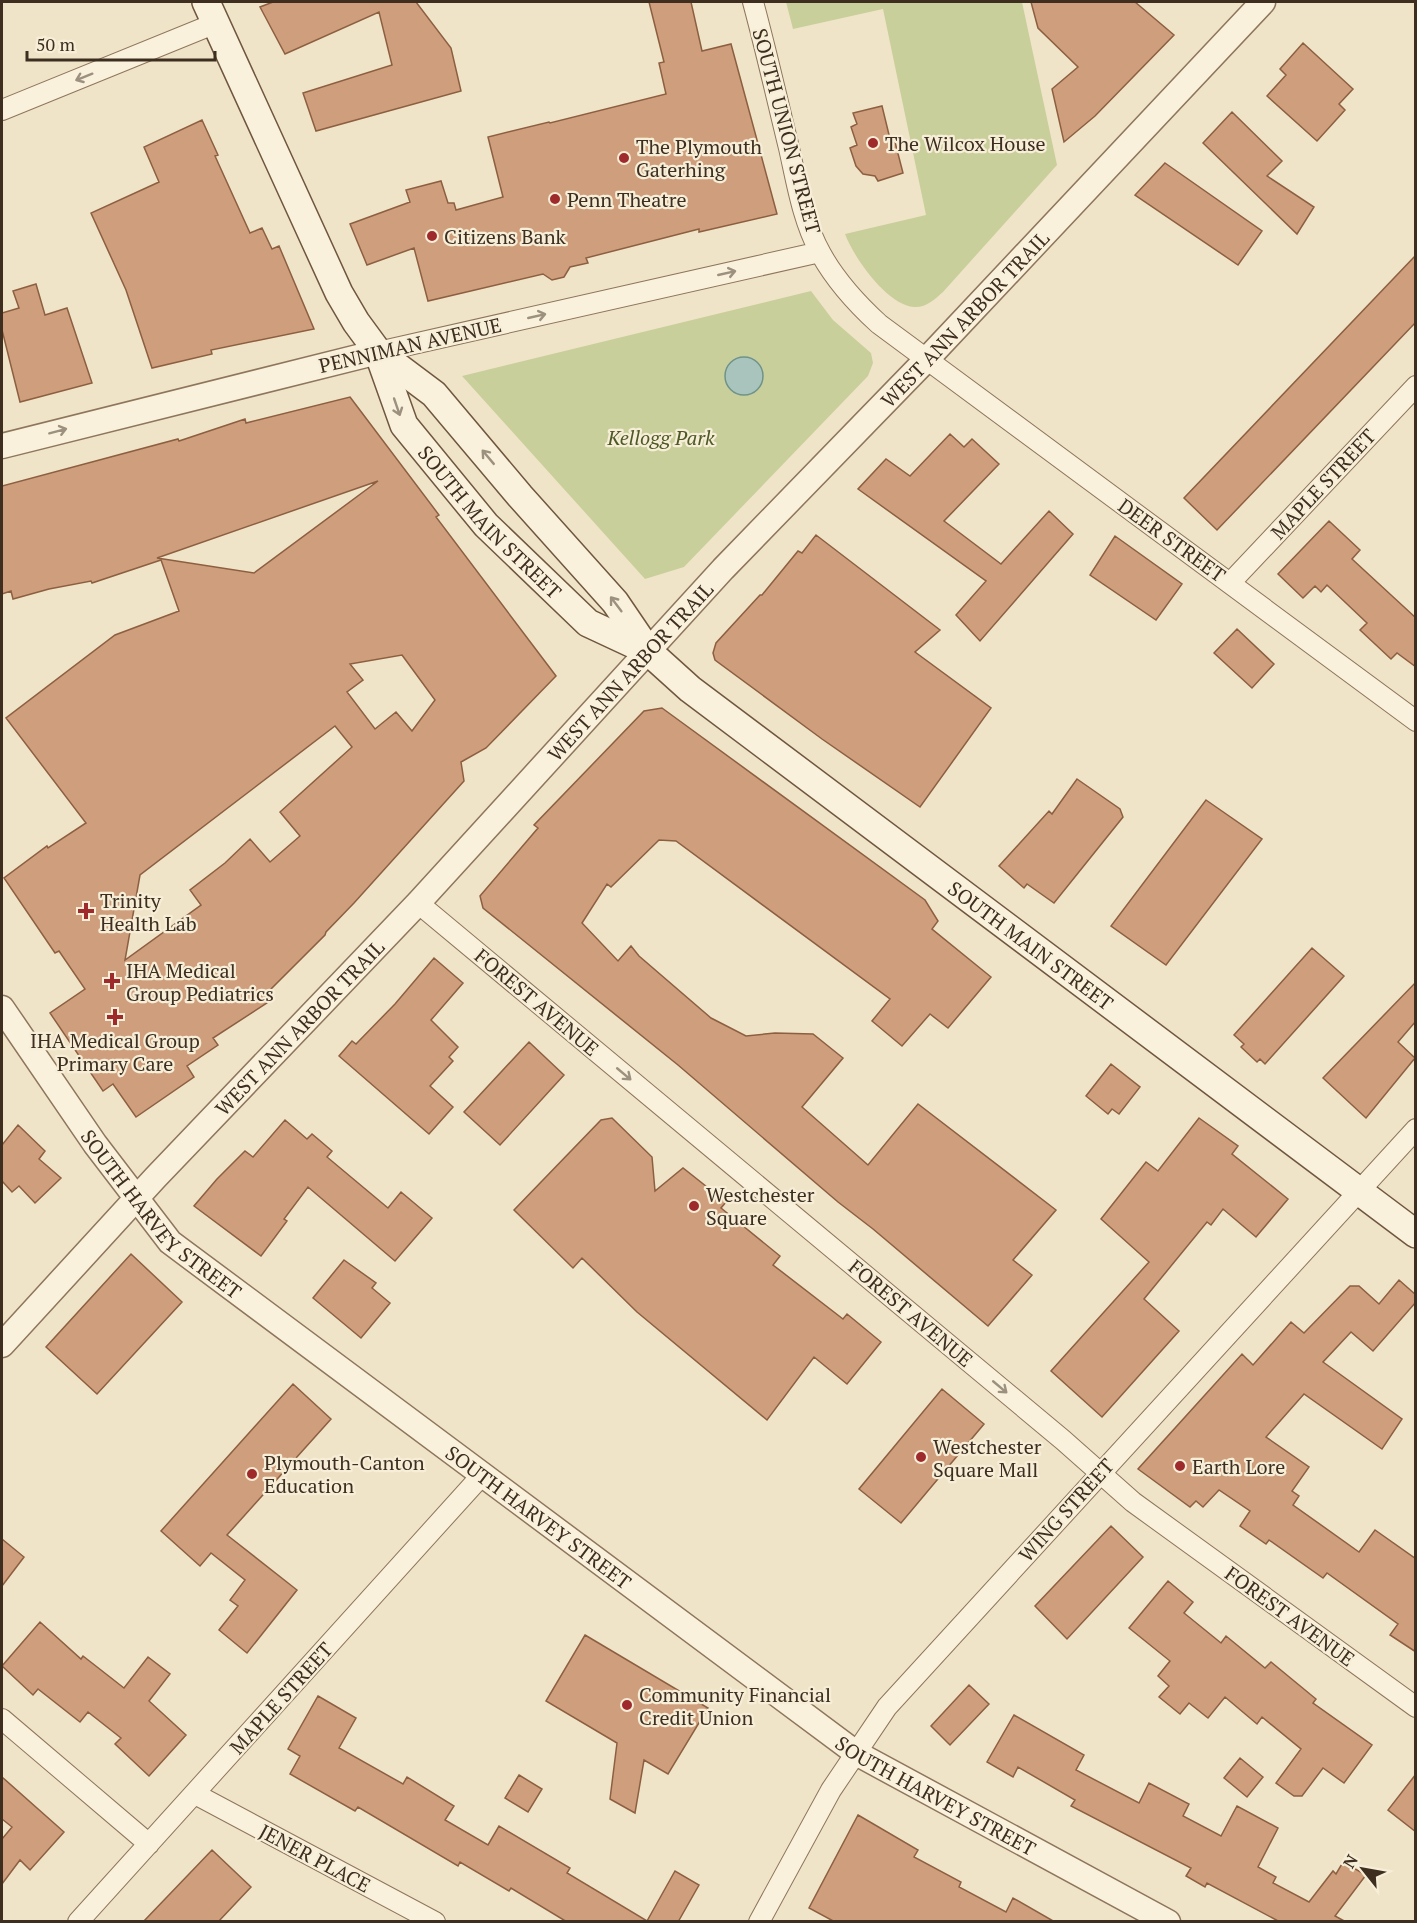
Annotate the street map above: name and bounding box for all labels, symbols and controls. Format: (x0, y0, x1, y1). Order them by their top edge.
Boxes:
scale bar (27, 24, 214, 62)
street label: SOUTH UNION STREET (747, 25, 827, 237)
text: 50 m (36, 32, 76, 56)
one-way arrow (75, 72, 94, 83)
place label: The Wilcox House (885, 130, 1046, 157)
place label: The Plymouth Gaterhing (636, 133, 762, 183)
marker: The Wilcox House (866, 136, 880, 150)
marker: The Plymouth Gaterhing (617, 151, 631, 165)
place label: Penn Theatre (567, 186, 686, 213)
marker: Penn Theatre (548, 192, 562, 206)
place label: Citizens Bank (444, 223, 567, 250)
street label: WEST ANN ARBOR TRAIL (874, 225, 1054, 413)
marker: Citizens Bank (425, 229, 439, 243)
one-way arrow (717, 267, 737, 278)
one-way arrow (527, 310, 546, 321)
street label: PENNIMAN AVENUE (316, 311, 504, 379)
one-way arrow (393, 397, 404, 416)
street label: MAPLE STREET (1265, 423, 1381, 545)
park label: Kellogg Park (606, 424, 715, 451)
one-way arrow (48, 425, 67, 436)
street label: SOUTH MAIN STREET (412, 439, 568, 604)
one-way arrow (481, 449, 494, 465)
street label: DEER STREET (1113, 492, 1231, 588)
street label: WEST ANN ARBOR TRAIL (541, 576, 718, 766)
one-way arrow (610, 596, 622, 612)
street label: SOUTH MAIN STREET (943, 874, 1119, 1016)
place label: Trinity Health Lab (100, 887, 197, 937)
marker: Trinity Health Lab (77, 902, 95, 920)
street label: WEST ANN ARBOR TRAIL (209, 934, 390, 1121)
street label: FOREST AVENUE (469, 942, 605, 1062)
place label: IHA Medical Group Pediatrics (126, 957, 274, 1007)
marker: IHA Medical Group Pediatrics (103, 972, 121, 990)
marker: IHA Medical Group Primary Care (106, 1008, 124, 1026)
place label: IHA Medical Group Primary Care (30, 1027, 200, 1077)
one-way arrow (616, 1068, 632, 1081)
street label: SOUTH HARVEY STREET (75, 1124, 247, 1304)
place label: Westchester Square (706, 1181, 815, 1231)
marker: Westchester Square (687, 1199, 701, 1213)
street label: FOREST AVENUE (843, 1253, 979, 1373)
one-way arrow (992, 1381, 1008, 1394)
place label: Westchester Square Mall (933, 1433, 1042, 1483)
street label: SOUTH HARVEY STREET (440, 1439, 637, 1595)
place label: Plymouth-Canton Education (264, 1449, 425, 1499)
marker: Westchester Square Mall (914, 1450, 928, 1464)
street label: WING STREET (1012, 1452, 1120, 1568)
place label: Earth Lore (1192, 1453, 1285, 1480)
marker: Earth Lore (1173, 1459, 1187, 1473)
marker: Plymouth-Canton Education (245, 1467, 259, 1481)
street label: FOREST AVENUE (1220, 1560, 1360, 1672)
street label: MAPLE STREET (223, 1636, 339, 1760)
place label: Community Financial Credit Union (639, 1681, 831, 1731)
marker: Community Financial Credit Union (620, 1698, 634, 1712)
street label: SOUTH HARVEY STREET (830, 1729, 1041, 1862)
street label: JENER PLACE (255, 1817, 375, 1899)
north arrow (1333, 1839, 1393, 1899)
text: N (1338, 1850, 1363, 1872)

